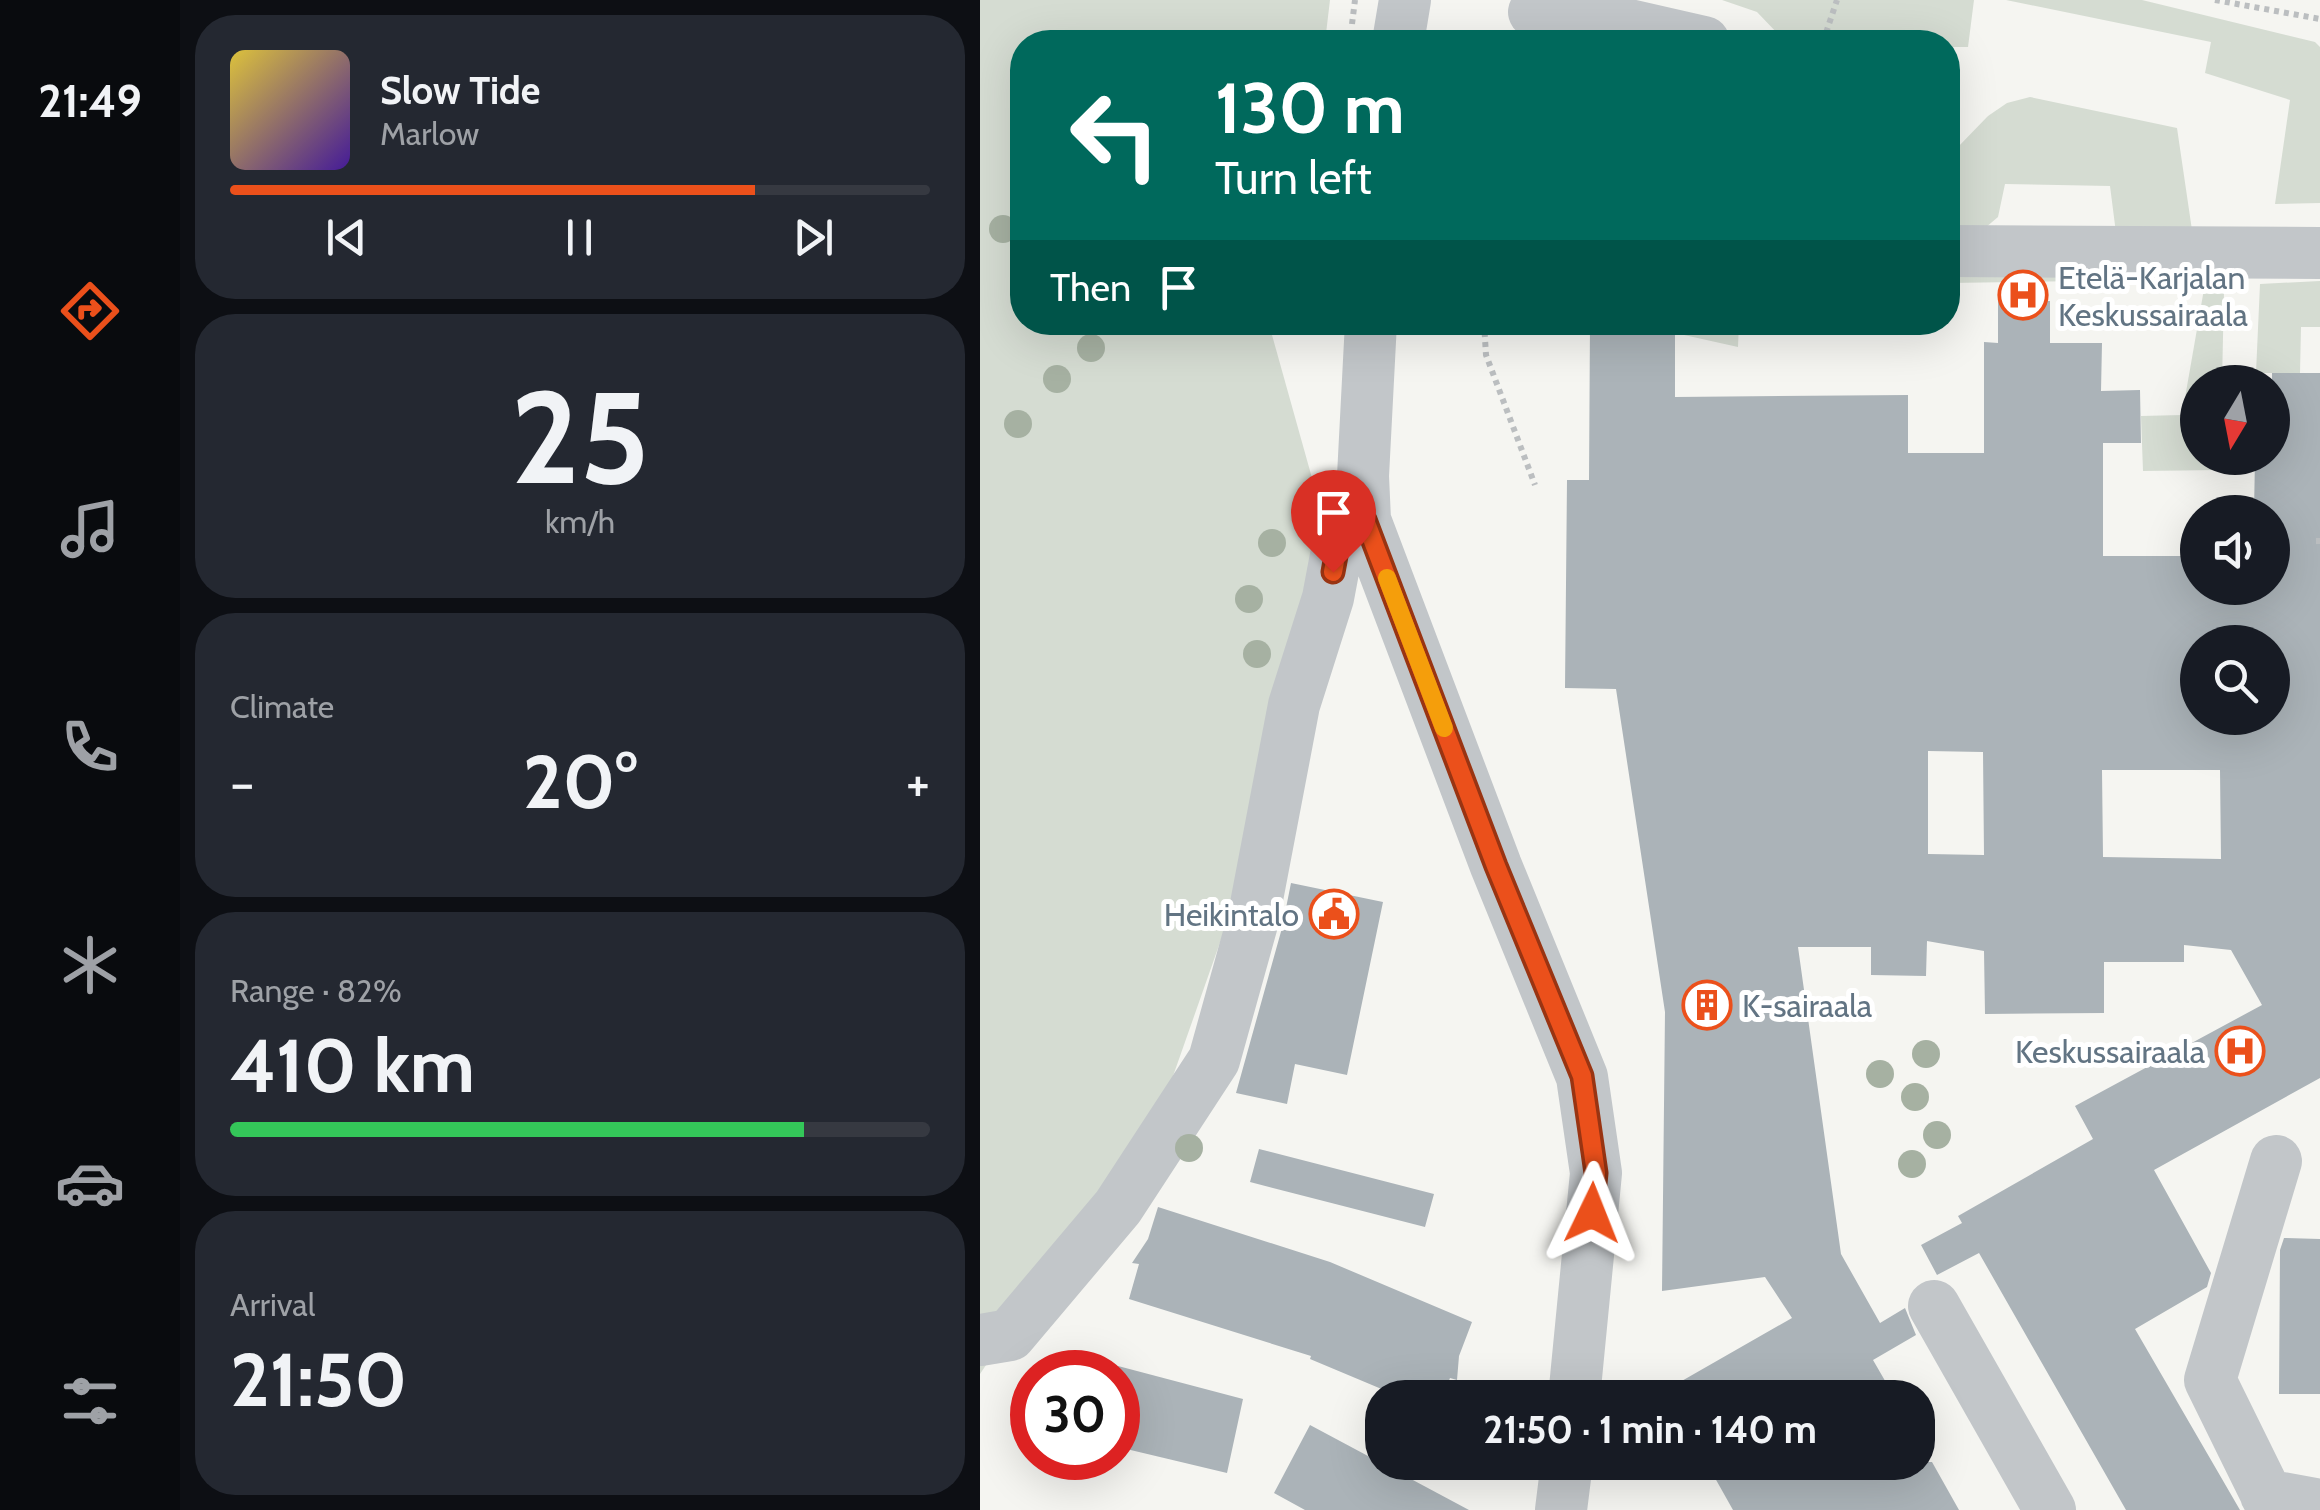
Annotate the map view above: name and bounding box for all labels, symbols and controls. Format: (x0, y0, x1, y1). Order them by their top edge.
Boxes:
text: 130 m (1215, 65, 1405, 151)
text: Slow Tide (380, 67, 540, 114)
icon: left (1050, 70, 1180, 200)
text: 21:49 (38, 74, 142, 128)
text: Marlow (380, 114, 479, 153)
text: Turn left (1215, 151, 1372, 205)
icon: previous (319, 210, 374, 265)
icon: pause (552, 210, 607, 265)
icon: next (786, 210, 841, 265)
place label: Etelä-Karjalan Keskussairaala (2058, 258, 2249, 334)
icon: arrive (1151, 260, 1206, 315)
text: Then (1050, 264, 1131, 311)
hospital icon: Etelä-Karjalan Keskussairaala (1997, 269, 2049, 321)
icon: directions (55, 276, 125, 346)
text: 25 (511, 358, 649, 516)
north arrow (2180, 365, 2290, 475)
map controls (2180, 365, 2290, 735)
pin (1291, 470, 1376, 573)
icon: arrive (1306, 485, 1361, 540)
icon: music (55, 494, 125, 564)
button: sound (2180, 495, 2290, 605)
text: km/h (545, 502, 615, 541)
button: search (2180, 625, 2290, 735)
text: Climate (230, 687, 334, 726)
icon: phone (55, 712, 125, 782)
text: 20° (523, 736, 637, 827)
text: − (230, 749, 254, 816)
text: + (906, 749, 930, 816)
public building icon: Heikintalo (1308, 888, 1360, 940)
place label: Heikintalo (1164, 895, 1299, 934)
icon: climate (55, 930, 125, 1000)
text: Range · 82% (230, 971, 402, 1010)
building icon: K-sairaala (1681, 979, 1733, 1031)
place label: K-sairaala (1742, 986, 1873, 1025)
text: 410 km (230, 1020, 475, 1111)
hospital icon: Keskussairaala (2214, 1025, 2266, 1077)
place label: Keskussairaala (2015, 1032, 2206, 1071)
icon: car (55, 1148, 125, 1218)
position arrow (1540, 1161, 1644, 1265)
text: Arrival (230, 1285, 315, 1324)
text: 21:50 (230, 1334, 407, 1425)
speed limit sign: 30 (1010, 1350, 1140, 1480)
icon: filters (55, 1366, 125, 1436)
text: 21:50 · 1 min · 140 m (1483, 1406, 1817, 1453)

